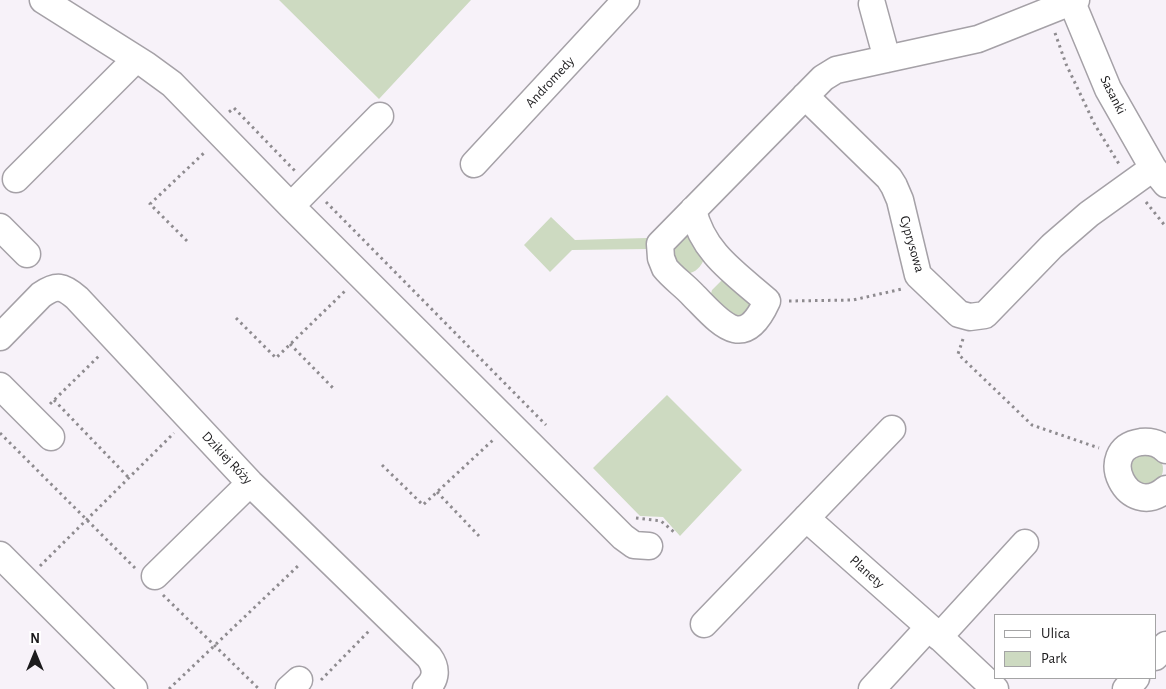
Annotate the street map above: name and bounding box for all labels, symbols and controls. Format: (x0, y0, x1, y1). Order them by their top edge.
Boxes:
street label: Andromedy (522, 53, 578, 111)
street label: Sasanki (1096, 73, 1130, 117)
street label: Cyprysowa (896, 214, 928, 274)
street label: Dzikiej Róży (198, 428, 256, 488)
street label: Planety (846, 552, 888, 592)
legend (994, 614, 1156, 679)
text: Ulica (1041, 626, 1070, 641)
north arrow (10, 629, 60, 679)
text: N (30, 632, 40, 646)
text: Park (1041, 651, 1067, 666)

